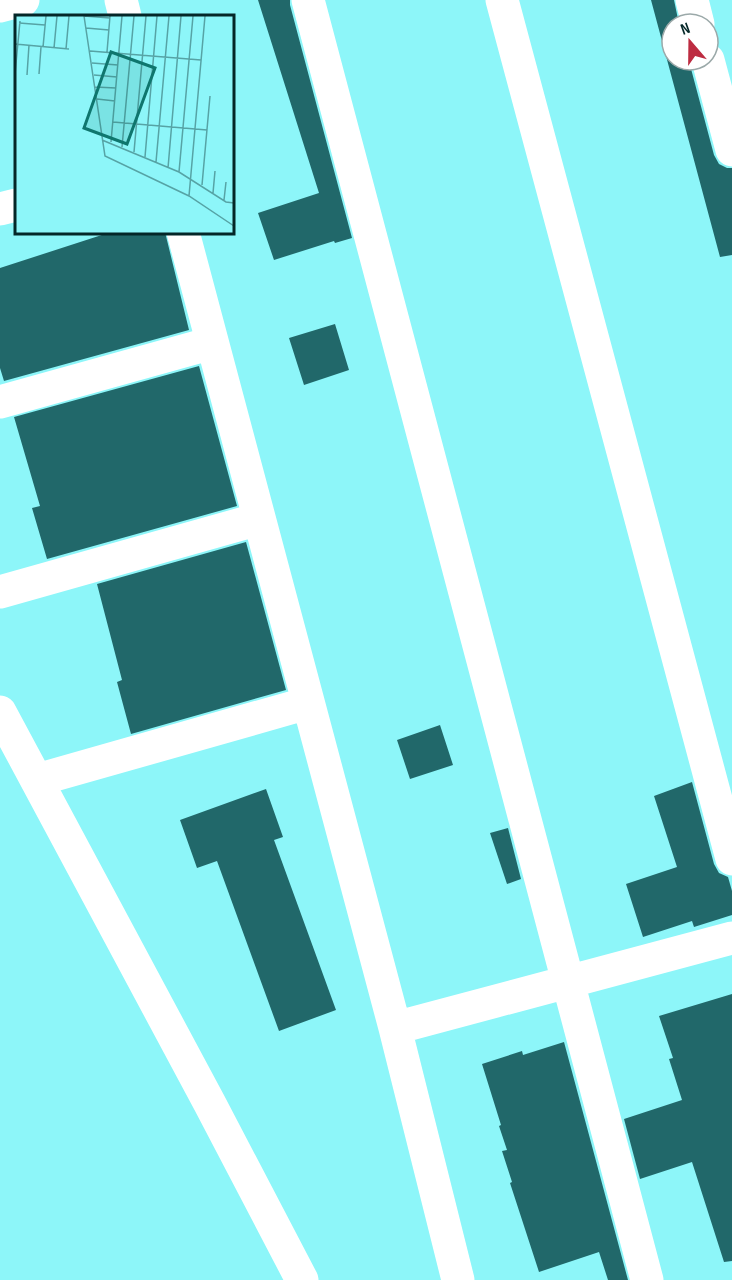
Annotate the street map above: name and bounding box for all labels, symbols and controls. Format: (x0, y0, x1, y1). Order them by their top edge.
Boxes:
north arrow (660, 12, 720, 72)
inset map (15, 15, 234, 234)
text: N (678, 19, 693, 40)

